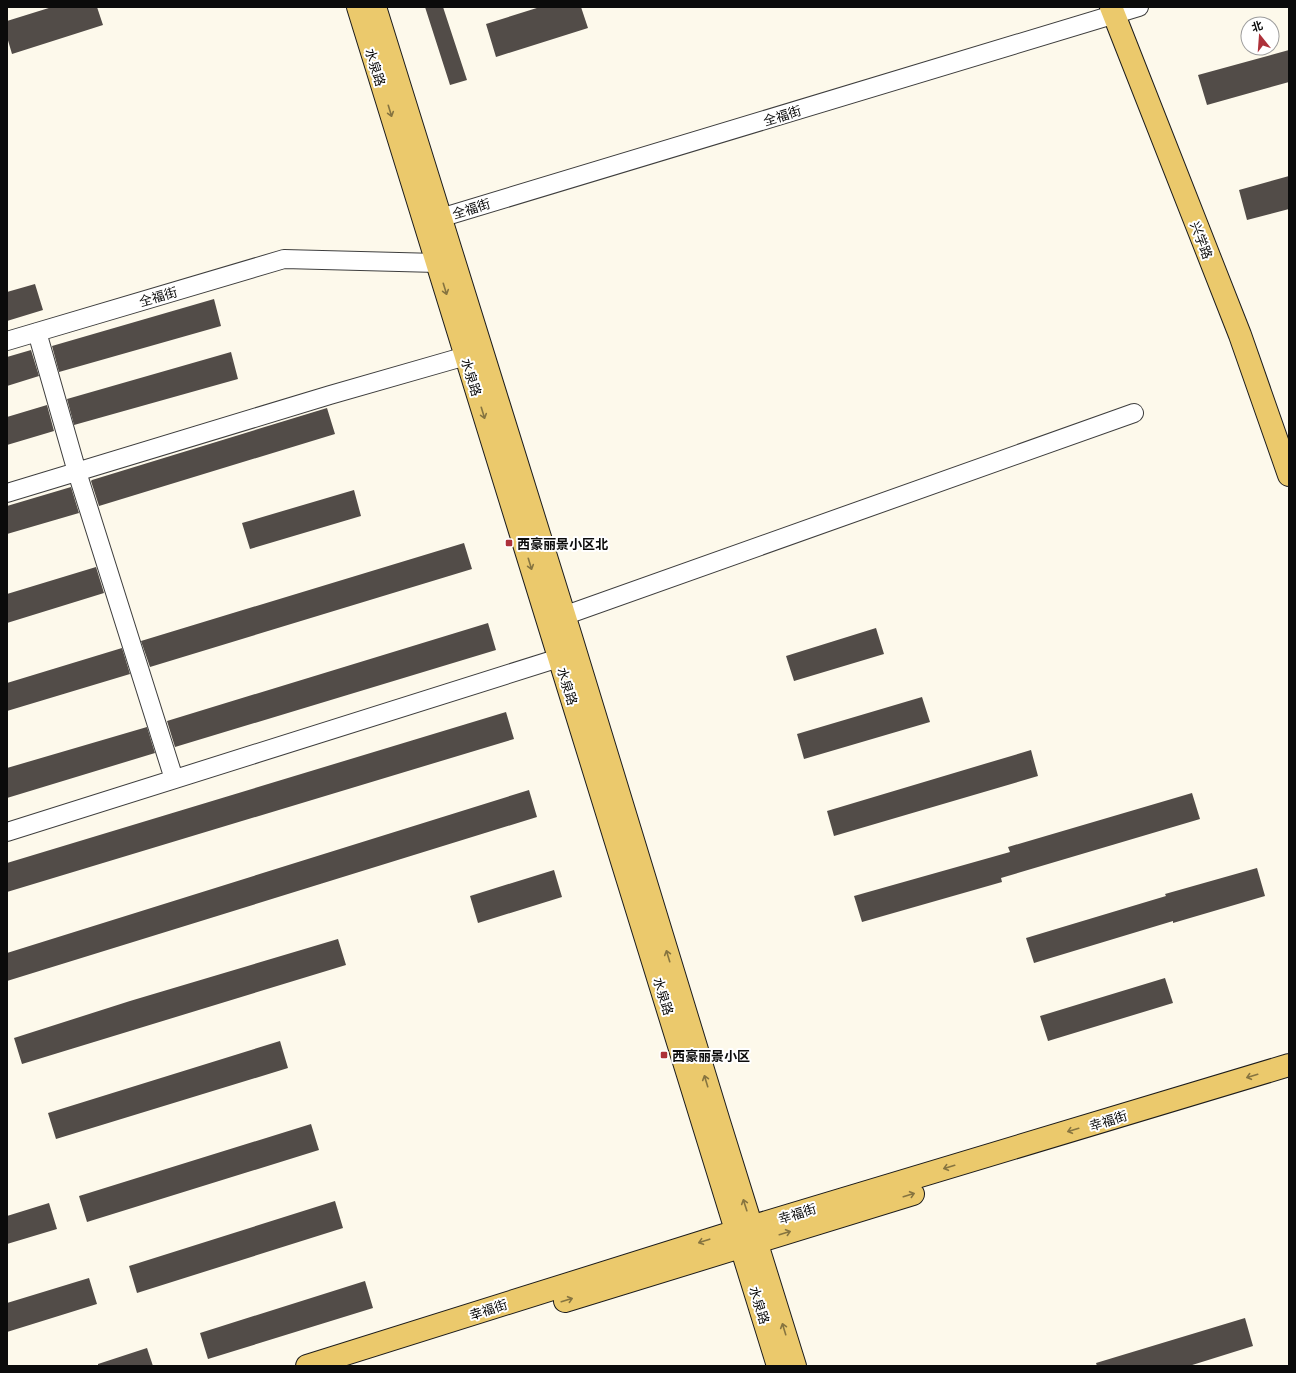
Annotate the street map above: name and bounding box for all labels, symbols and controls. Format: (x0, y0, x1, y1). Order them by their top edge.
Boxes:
north arrow (1240, 16, 1280, 56)
text: 北 (1249, 16, 1264, 35)
street label: 水泉路 (361, 46, 391, 88)
street label: 全福街 (761, 100, 803, 130)
one-way arrow (387, 104, 394, 117)
street label: 全福街 (450, 193, 492, 223)
street label: 兴学路 (1186, 218, 1218, 262)
street label: 全福街 (137, 281, 179, 311)
one-way arrow (442, 282, 449, 295)
street label: 水泉路 (457, 356, 487, 398)
one-way arrow (480, 406, 487, 419)
place label: 西豪丽景小区北 (517, 534, 608, 553)
marker: 西豪丽景小区北 (504, 538, 514, 548)
one-way arrow (527, 557, 534, 570)
street label: 水泉路 (553, 665, 583, 707)
one-way arrow (664, 951, 672, 963)
street label: 水泉路 (649, 975, 679, 1017)
place label: 西豪丽景小区 (672, 1046, 750, 1065)
marker: 西豪丽景小区 (659, 1050, 669, 1060)
one-way arrow (1245, 1073, 1258, 1080)
one-way arrow (702, 1074, 709, 1087)
street label: 幸福街 (1087, 1105, 1129, 1135)
one-way arrow (1067, 1127, 1080, 1134)
one-way arrow (943, 1164, 956, 1171)
one-way arrow (902, 1191, 915, 1198)
one-way arrow (741, 1198, 748, 1211)
street label: 幸福街 (776, 1198, 818, 1228)
one-way arrow (778, 1229, 791, 1236)
one-way arrow (697, 1238, 710, 1245)
street label: 水泉路 (745, 1284, 775, 1326)
street label: 幸福街 (467, 1294, 509, 1324)
one-way arrow (560, 1296, 573, 1303)
one-way arrow (780, 1322, 787, 1335)

